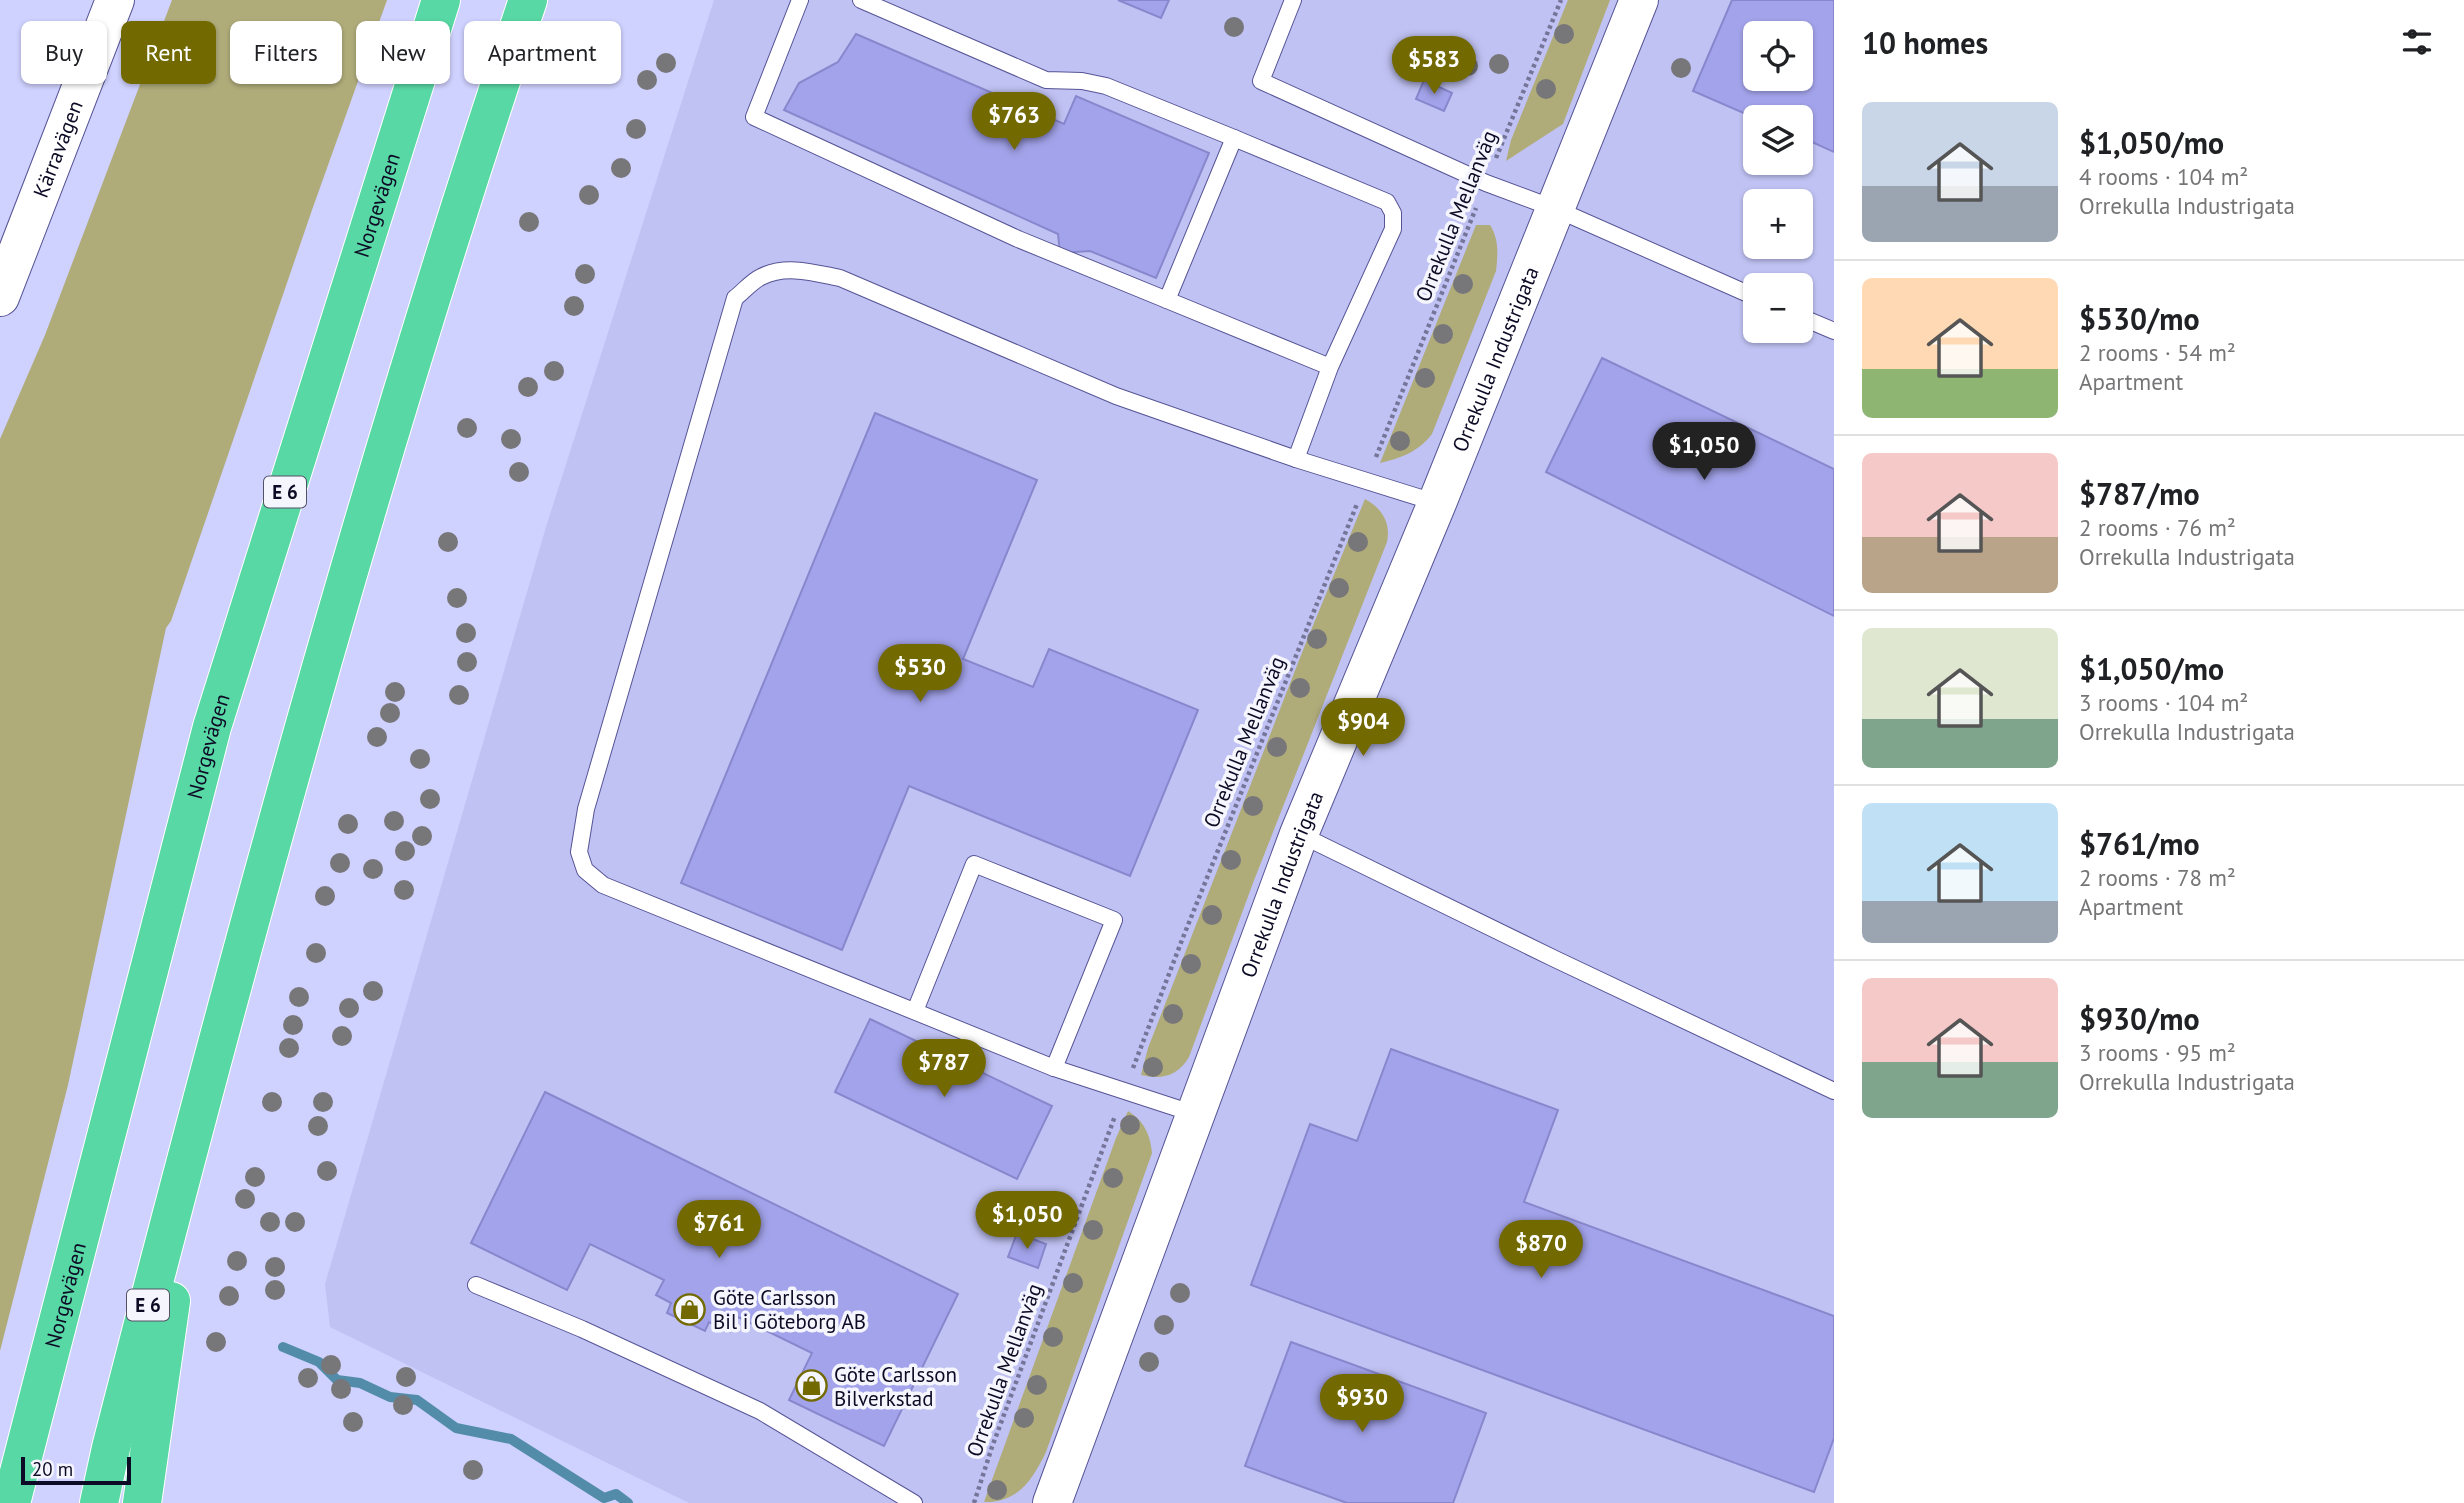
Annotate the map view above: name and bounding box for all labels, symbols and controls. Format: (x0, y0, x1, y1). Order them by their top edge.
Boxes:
chip: Buy (21, 21, 107, 84)
chip: Rent (121, 21, 216, 84)
chip: Filters (230, 21, 342, 84)
chip: New (356, 21, 450, 84)
chip: Apartment (464, 21, 621, 84)
map controls (1743, 21, 1813, 343)
button: locate (1743, 21, 1813, 91)
text: 10 homes (1862, 23, 1988, 62)
icon: filters (2398, 23, 2436, 61)
pin: $583 (1393, 36, 1475, 96)
text: $583 (1408, 44, 1460, 73)
pin: $763 (973, 92, 1055, 152)
street label: Kärravägen (26, 96, 88, 201)
text: $763 (988, 100, 1040, 129)
button: layers (1743, 105, 1813, 175)
text: $1,050/mo (2079, 123, 2224, 162)
street label: Orrekulla Mellanväg (1409, 126, 1503, 306)
icon: home (1918, 130, 2002, 214)
street label: Norgevägen (347, 149, 406, 260)
text: 4 rooms · 104 m² (2079, 162, 2248, 191)
button: + (1743, 189, 1813, 259)
text: Orrekulla Industrigata (2079, 191, 2295, 220)
street label: Orrekulla Industrigata (1446, 262, 1544, 456)
button: − (1743, 273, 1813, 343)
text: $530/mo (2079, 299, 2200, 338)
icon: home (1918, 306, 2002, 390)
text: 2 rooms · 54 m² (2079, 338, 2236, 367)
text: Apartment (2079, 367, 2183, 396)
pin: $1,050 (1647, 422, 1761, 482)
text: $1,050 (1668, 430, 1740, 459)
text: $787/mo (2079, 474, 2200, 513)
road number: E 6 (264, 477, 306, 508)
icon: home (1918, 481, 2002, 565)
text: 2 rooms · 76 m² (2079, 513, 2236, 542)
text: Orrekulla Industrigata (2079, 542, 2295, 571)
pin: $530 (879, 644, 961, 704)
text: $1,050/mo (2079, 649, 2224, 688)
text: $530 (894, 652, 946, 681)
street label: Orrekulla Mellanväg (1197, 652, 1291, 832)
icon: home (1918, 656, 2002, 740)
text: 3 rooms · 104 m² (2079, 688, 2248, 717)
street label: Norgevägen (180, 690, 235, 802)
pin: $904 (1322, 698, 1404, 758)
text: $904 (1337, 706, 1389, 735)
text: Orrekulla Industrigata (2079, 717, 2295, 746)
street label: Orrekulla Industrigata (1234, 787, 1329, 981)
text: $761/mo (2079, 824, 2200, 863)
icon: home (1918, 831, 2002, 915)
text: 2 rooms · 78 m² (2079, 863, 2236, 892)
text: Apartment (2079, 892, 2183, 921)
text: $930/mo (2079, 999, 2200, 1038)
icon: home (1918, 1006, 2002, 1090)
text: 3 rooms · 95 m² (2079, 1038, 2236, 1067)
pin: $787 (903, 1040, 985, 1099)
text: $787 (918, 1047, 970, 1076)
text: Orrekulla Industrigata (2079, 1067, 2295, 1096)
pin: $1,050 (970, 1192, 1084, 1251)
text: $1,050 (991, 1199, 1063, 1228)
pin: $761 (678, 1200, 760, 1260)
text: $761 (693, 1208, 745, 1237)
pin: $870 (1500, 1220, 1582, 1280)
text: $870 (1515, 1228, 1567, 1257)
street label: Norgevägen (38, 1239, 92, 1351)
street label: Orrekulla Mellanväg (960, 1280, 1048, 1460)
place label: Göte Carlsson Bil i Göteborg AB (713, 1284, 866, 1335)
road number: E 6 (127, 1289, 169, 1320)
shop icon: Göte Carlsson Bil i Göteborg AB (673, 1292, 707, 1326)
place label: Göte Carlsson Bilverkstad (834, 1361, 957, 1412)
shop icon: Göte Carlsson Bilverkstad (794, 1369, 828, 1403)
pin: $930 (1321, 1374, 1403, 1434)
text: $930 (1336, 1382, 1388, 1411)
scale bar (21, 1454, 131, 1486)
text: 20 m (32, 1457, 73, 1481)

